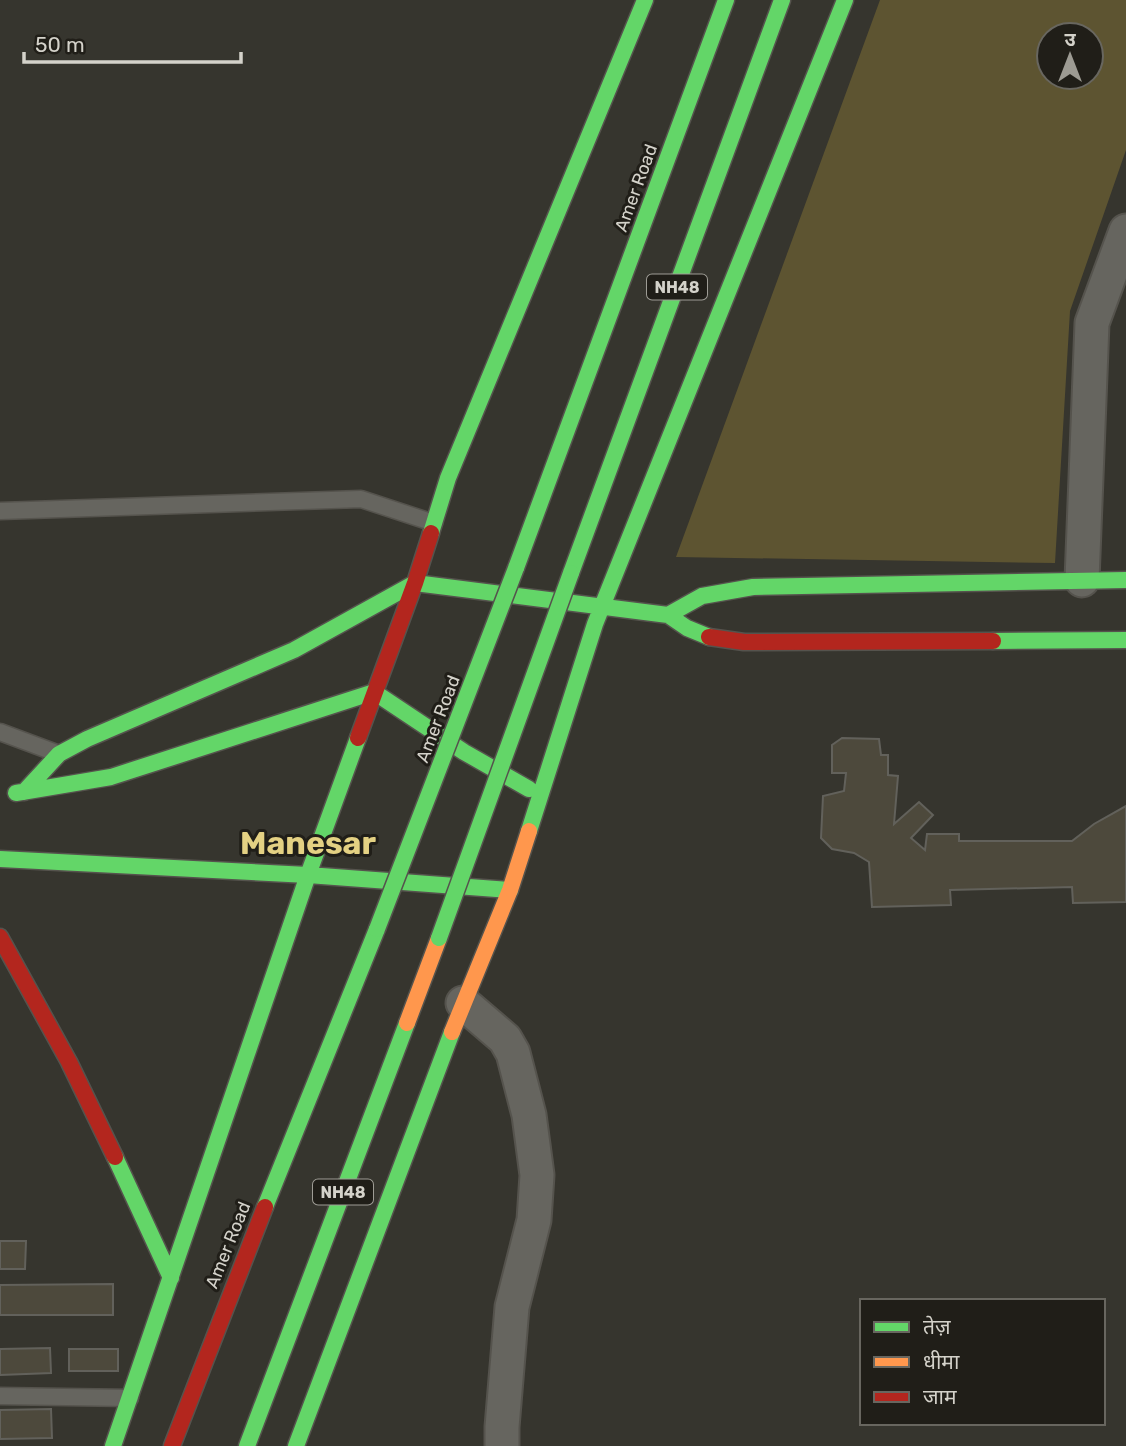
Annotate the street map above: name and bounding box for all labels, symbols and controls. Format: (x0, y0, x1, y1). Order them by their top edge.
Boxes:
scale bar (24, 21, 242, 65)
north arrow (1035, 21, 1105, 91)
text: उ (1064, 28, 1076, 51)
text: 50 m (35, 32, 85, 57)
street label: Amer Road (610, 141, 662, 235)
road number: NH48 (647, 274, 707, 300)
street label: Amer Road (411, 672, 465, 766)
district label: Manesar (240, 824, 376, 862)
road number: NH48 (313, 1180, 373, 1204)
street label: Amer Road (201, 1198, 255, 1292)
legend (860, 1299, 1105, 1425)
text: तेज़ (923, 1314, 951, 1339)
text: धीमा (923, 1349, 960, 1374)
text: जाम (923, 1384, 957, 1409)

